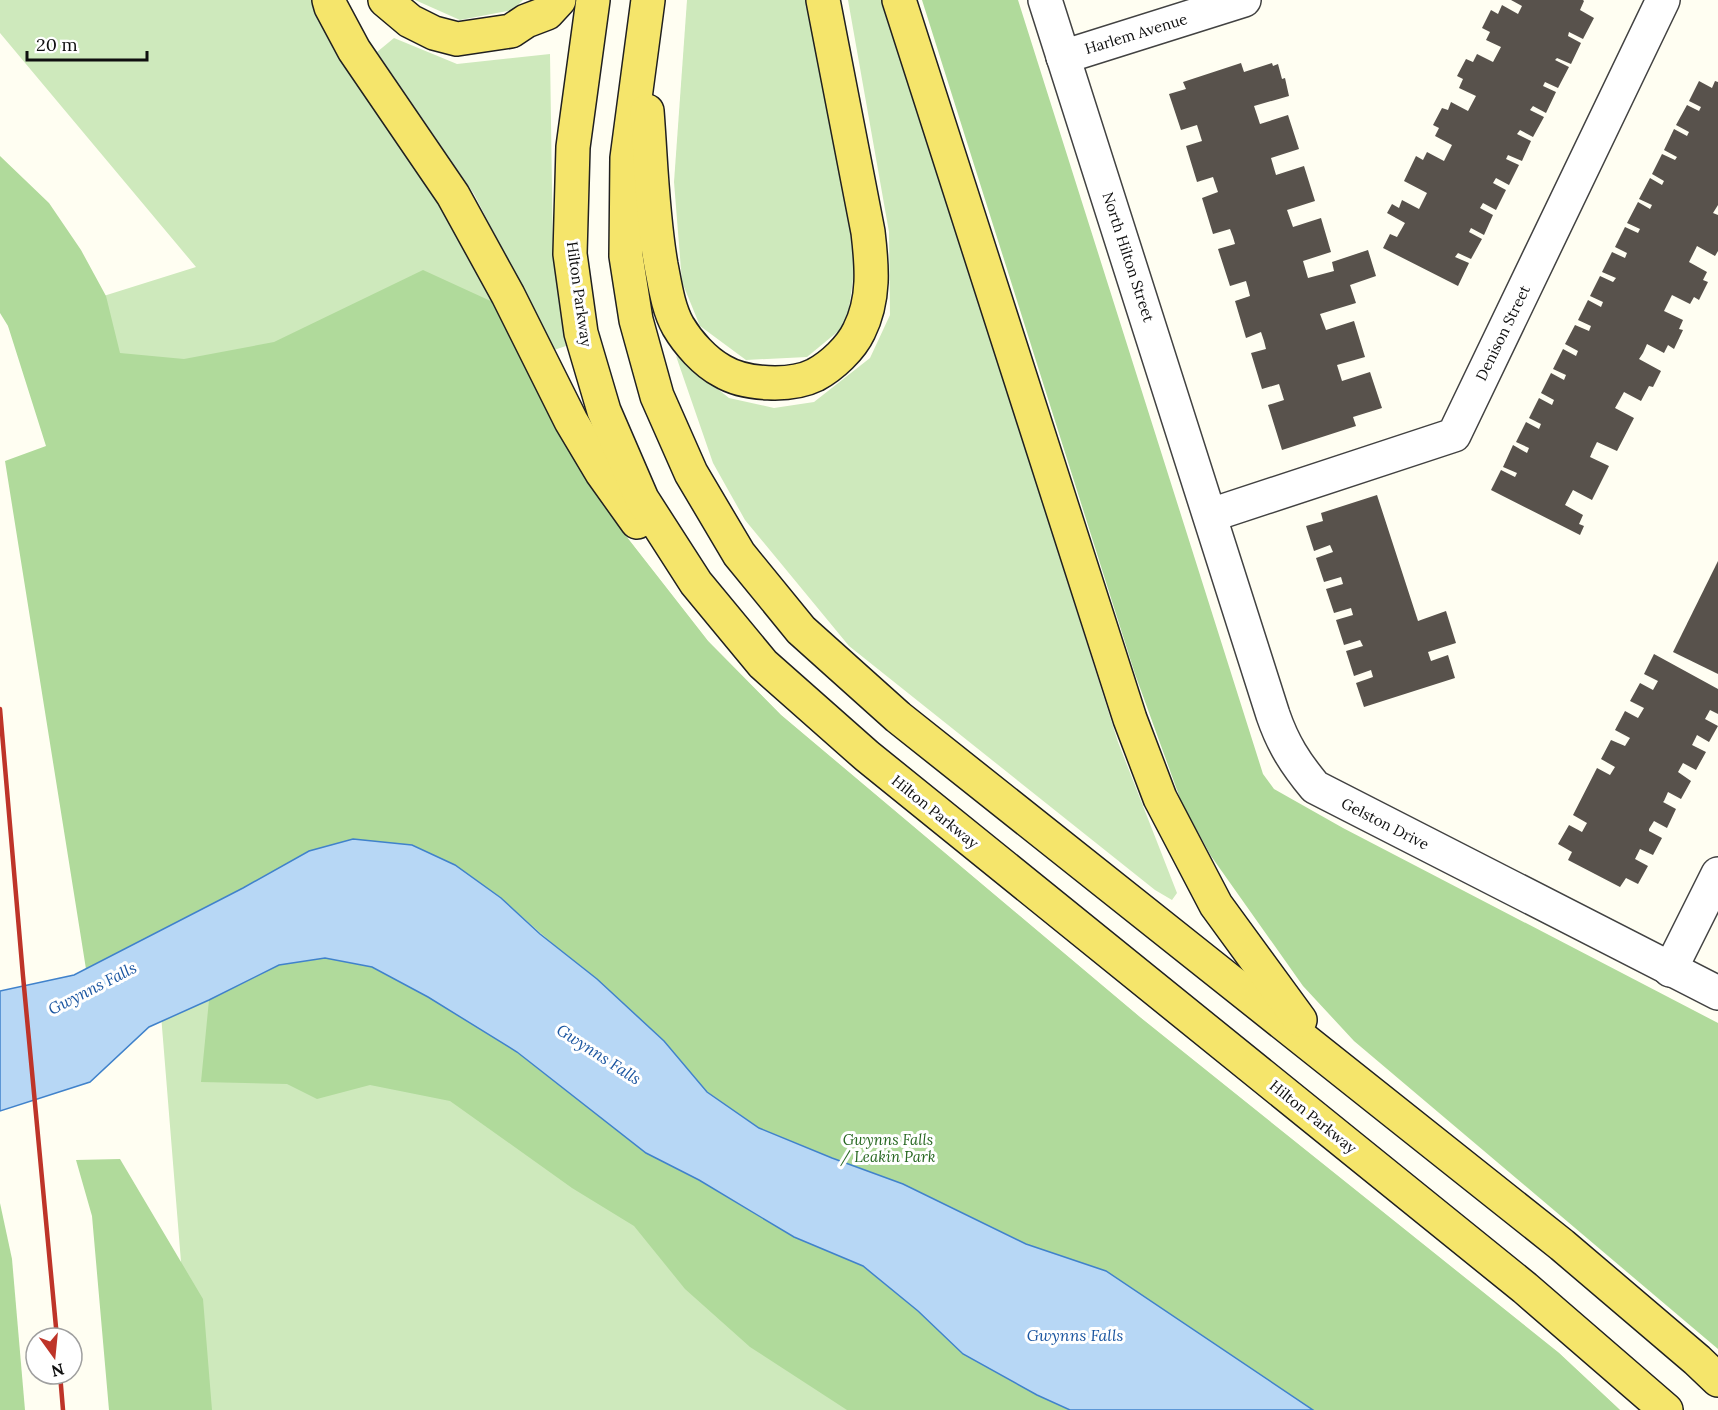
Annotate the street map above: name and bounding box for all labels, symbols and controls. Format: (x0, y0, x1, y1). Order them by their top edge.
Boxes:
street label: Harlem Avenue (1082, 9, 1189, 58)
scale bar (27, 24, 147, 62)
text: 20 m (36, 33, 78, 56)
street label: North Hilton Street (1099, 190, 1158, 324)
street label: Hilton Parkway (563, 240, 596, 348)
street label: Denison Street (1471, 282, 1534, 384)
street label: Hilton Parkway (888, 771, 983, 852)
street label: Gelston Drive (1338, 793, 1432, 854)
water label: Gwynns Falls (44, 957, 140, 1019)
water label: Gwynns Falls (553, 1019, 645, 1089)
street label: Hilton Parkway (1266, 1076, 1361, 1157)
park label: Gwynns Falls / Leakin Park (839, 1130, 936, 1167)
water label: Gwynns Falls (1027, 1325, 1123, 1345)
north arrow (24, 1326, 84, 1386)
text: N (49, 1359, 66, 1382)

